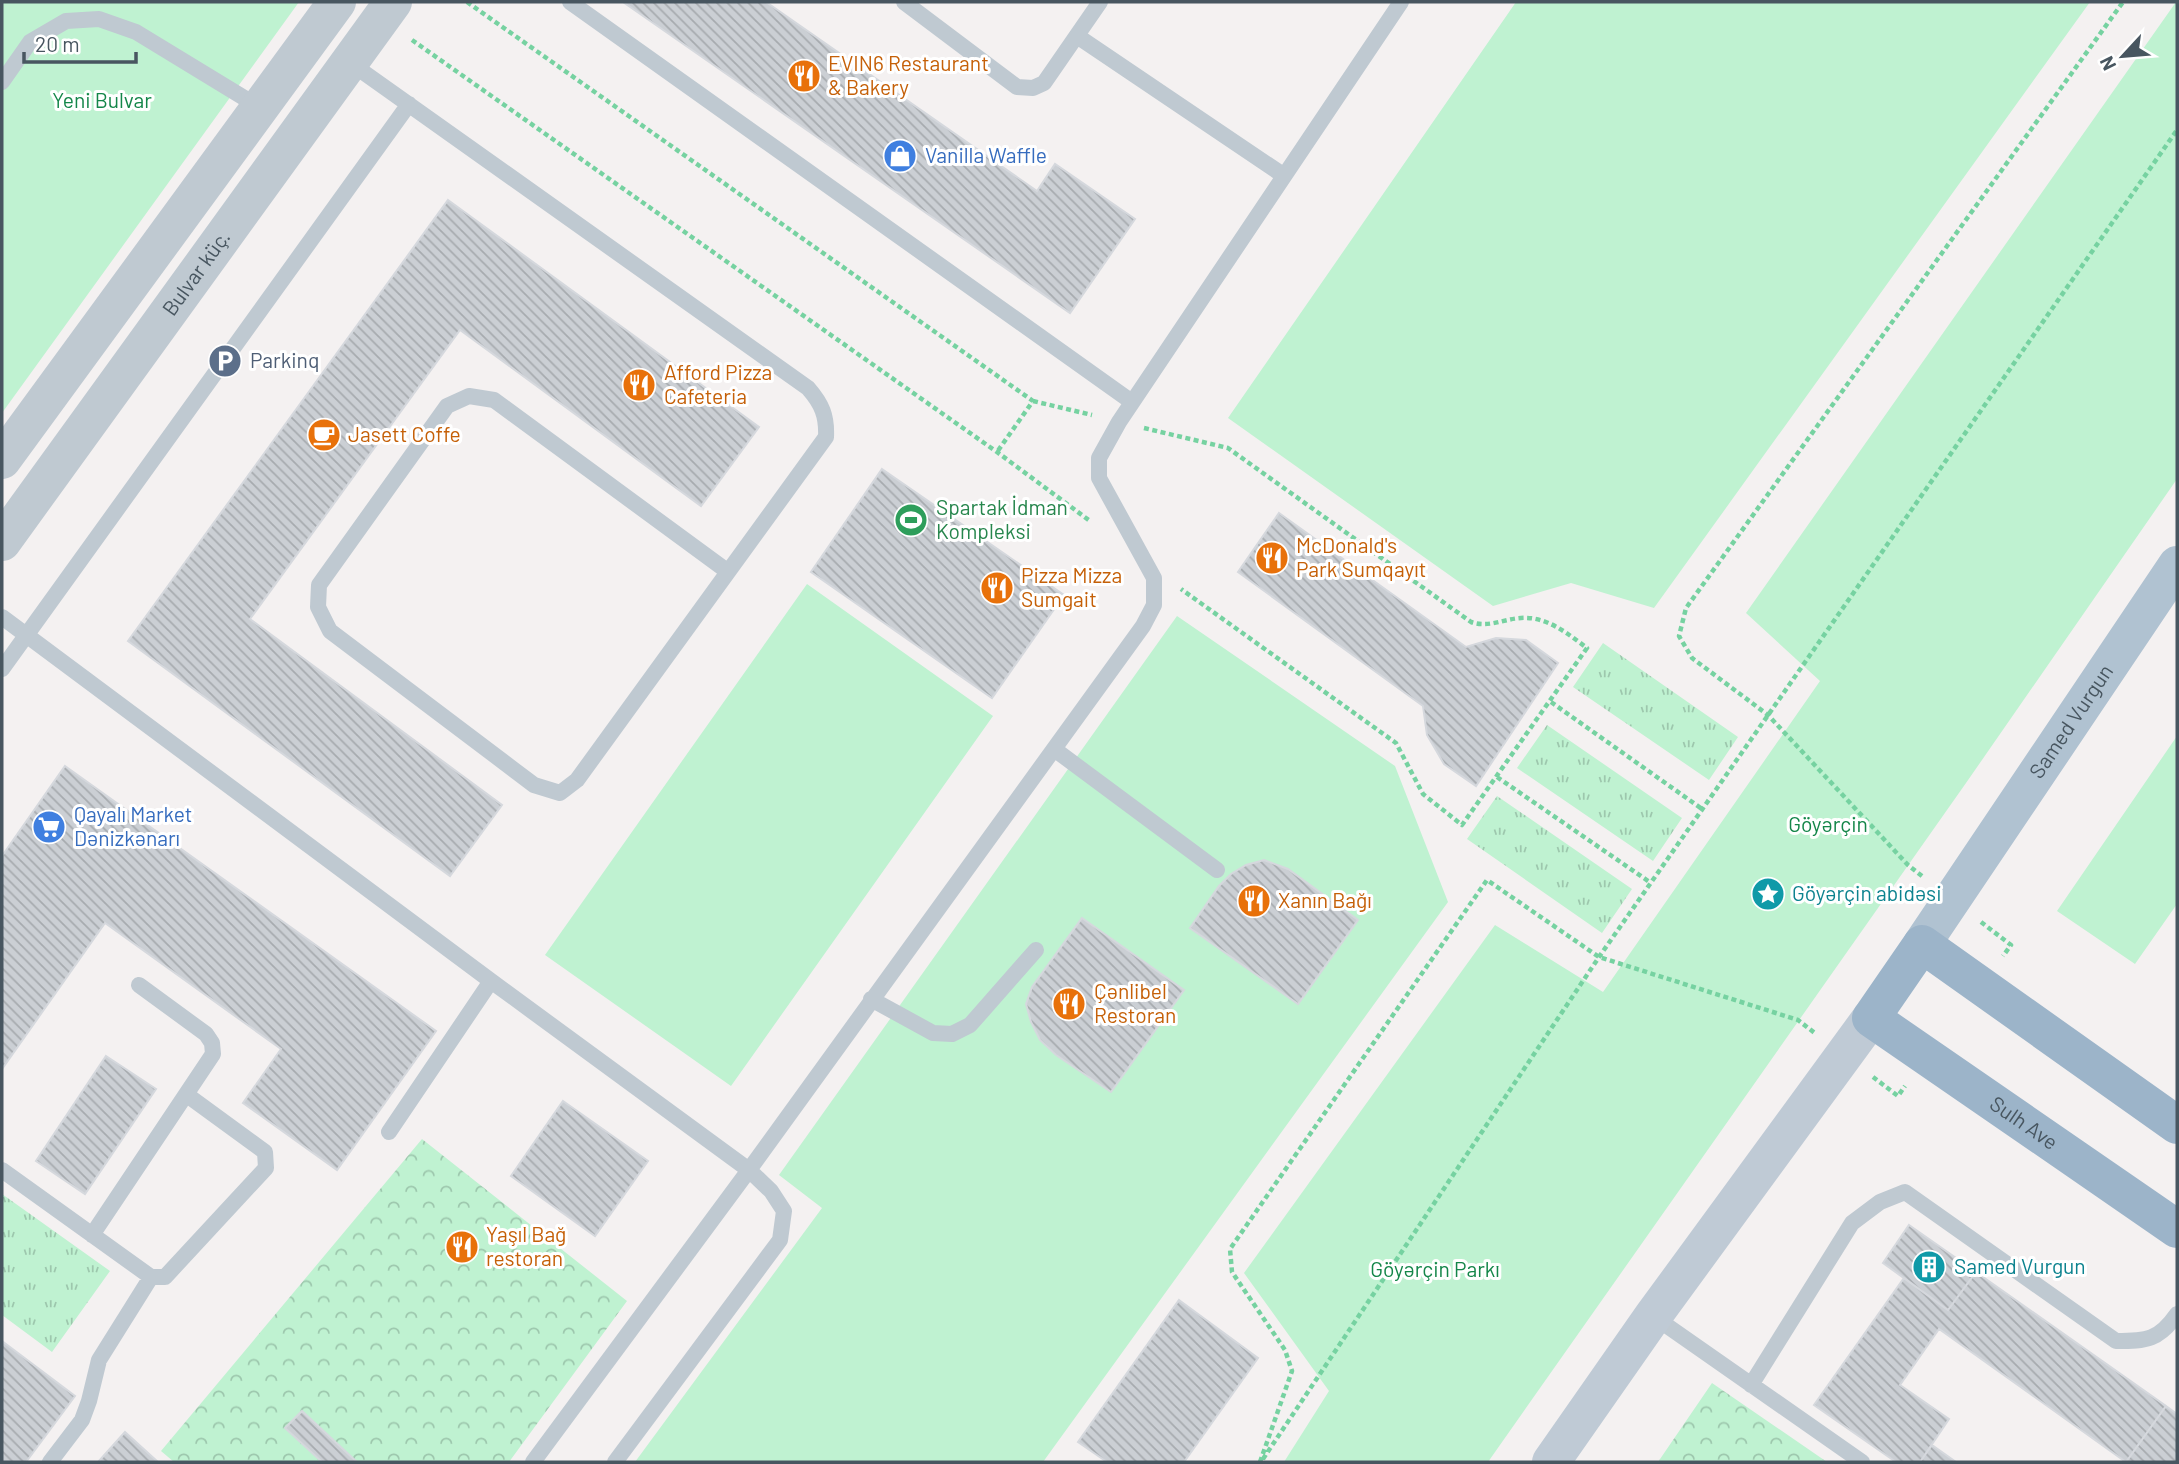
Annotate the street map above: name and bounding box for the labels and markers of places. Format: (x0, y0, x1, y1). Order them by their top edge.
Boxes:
place label: EVIN6 Restaurant & Bakery (828, 50, 989, 99)
restaurant icon: EVIN6 Restaurant & Bakery (785, 57, 823, 95)
shop icon: Vanilla Waffle (881, 137, 919, 175)
place label: Vanilla Waffle (925, 142, 1047, 167)
parking icon: Parkinq (206, 342, 244, 380)
place label: Parkinq (250, 347, 320, 372)
place label: Afford Pizza Cafeteria (664, 359, 772, 408)
restaurant icon: Afford Pizza Cafeteria (620, 366, 658, 404)
cafe icon: Jasett Coffe (305, 416, 343, 454)
place label: Jasett Coffe (348, 421, 461, 446)
place label: Spartak İdman Kompleksi (936, 494, 1068, 543)
sports icon: Spartak İdman Kompleksi (892, 501, 930, 539)
place label: McDonald's Park Sumqayıt (1296, 532, 1426, 581)
restaurant icon: McDonald's Park Sumqayıt (1253, 539, 1291, 577)
place label: Pizza Mizza Sumgait (1021, 562, 1122, 611)
restaurant icon: Pizza Mizza Sumgait (978, 569, 1016, 607)
place label: Qayalı Market Dənizkənarı (74, 801, 192, 850)
supermarket icon: Qayalı Market Dənizkənarı (30, 808, 68, 846)
place icon: Göyərçin abidəsi (1749, 875, 1787, 913)
place label: Göyərçin abidəsi (1792, 880, 1942, 905)
restaurant icon: Xanın Bağı (1235, 882, 1273, 920)
place label: Xanın Bağı (1278, 887, 1372, 912)
place label: Çənlibel Restoran (1094, 978, 1176, 1027)
restaurant icon: Çənlibel Restoran (1050, 985, 1088, 1023)
place label: Yaşıl Bağ restoran (486, 1221, 566, 1270)
restaurant icon: Yaşıl Bağ restoran (443, 1228, 481, 1266)
building icon: Samed Vurgun (1910, 1248, 1948, 1286)
place label: Samed Vurgun (1954, 1253, 2086, 1278)

